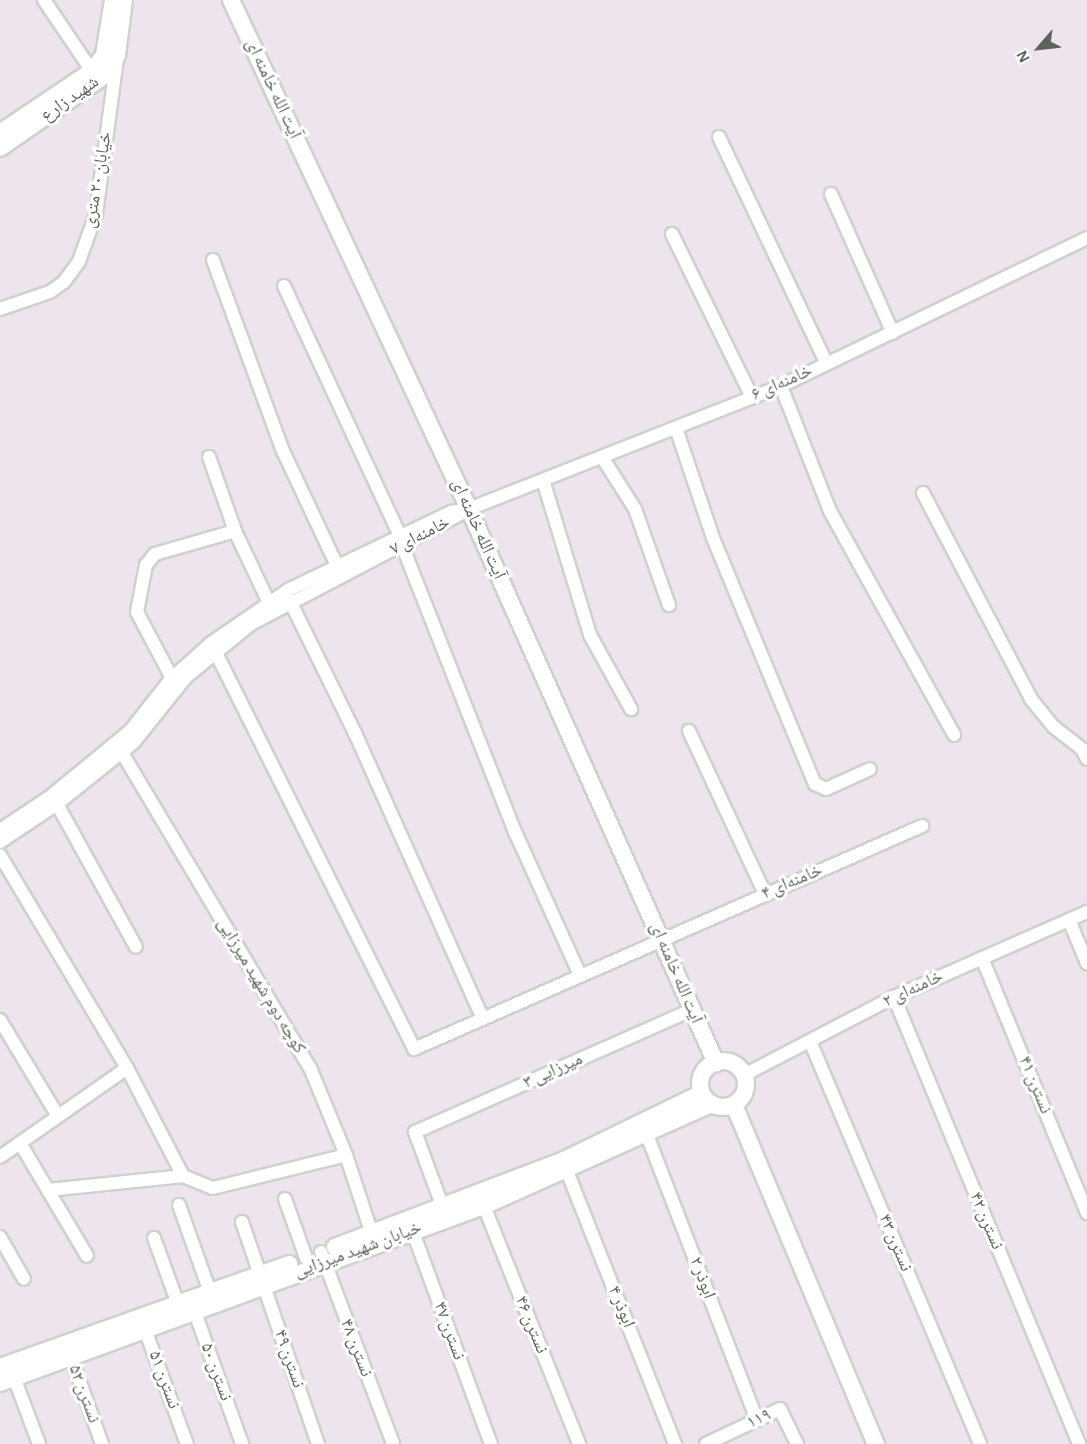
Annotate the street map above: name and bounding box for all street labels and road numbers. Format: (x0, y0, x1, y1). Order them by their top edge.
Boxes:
street label: آیت الله خامنه ای (240, 36, 306, 142)
street label: شهید زارع (37, 71, 103, 127)
street label: خیابان ۲۰ متری (79, 130, 117, 230)
street label: خامنه‌ای ۶ (748, 360, 816, 406)
street label: آیت الله خامنه ای (446, 475, 510, 583)
street label: خامنه‌ای ۷ (387, 512, 453, 560)
street label: خامنه‌ای ۴ (758, 860, 826, 904)
street label: کوچه دوم شهید میرزایی (212, 914, 310, 1058)
street label: آیت الله خامنه ای (645, 919, 707, 1027)
street label: خامنه‌ای ۲ (879, 966, 947, 1012)
street label: میرزایی ۳ (520, 1048, 586, 1094)
street label: نسترن ۴۱ (1014, 1053, 1056, 1117)
street label: نسترن ۴۲ (964, 1189, 1008, 1253)
street label: نسترن ۴۳ (873, 1211, 917, 1275)
street label: خیابان شهید میرزایی (291, 1217, 425, 1283)
street label: ابوذر ۲ (684, 1254, 720, 1302)
street label: ابوذر ۴ (603, 1283, 639, 1331)
street label: نسترن ۴۶ (510, 1293, 552, 1357)
street label: نسترن ۴۷ (429, 1299, 469, 1363)
street label: نسترن ۴۸ (335, 1316, 377, 1380)
street label: نسترن ۴۹ (269, 1327, 309, 1391)
street label: نسترن ۵۰ (196, 1340, 236, 1404)
street label: نسترن ۵۱ (144, 1348, 184, 1412)
street label: نسترن ۵۲ (64, 1362, 104, 1426)
street label: ۱۱۹ (743, 1404, 775, 1434)

